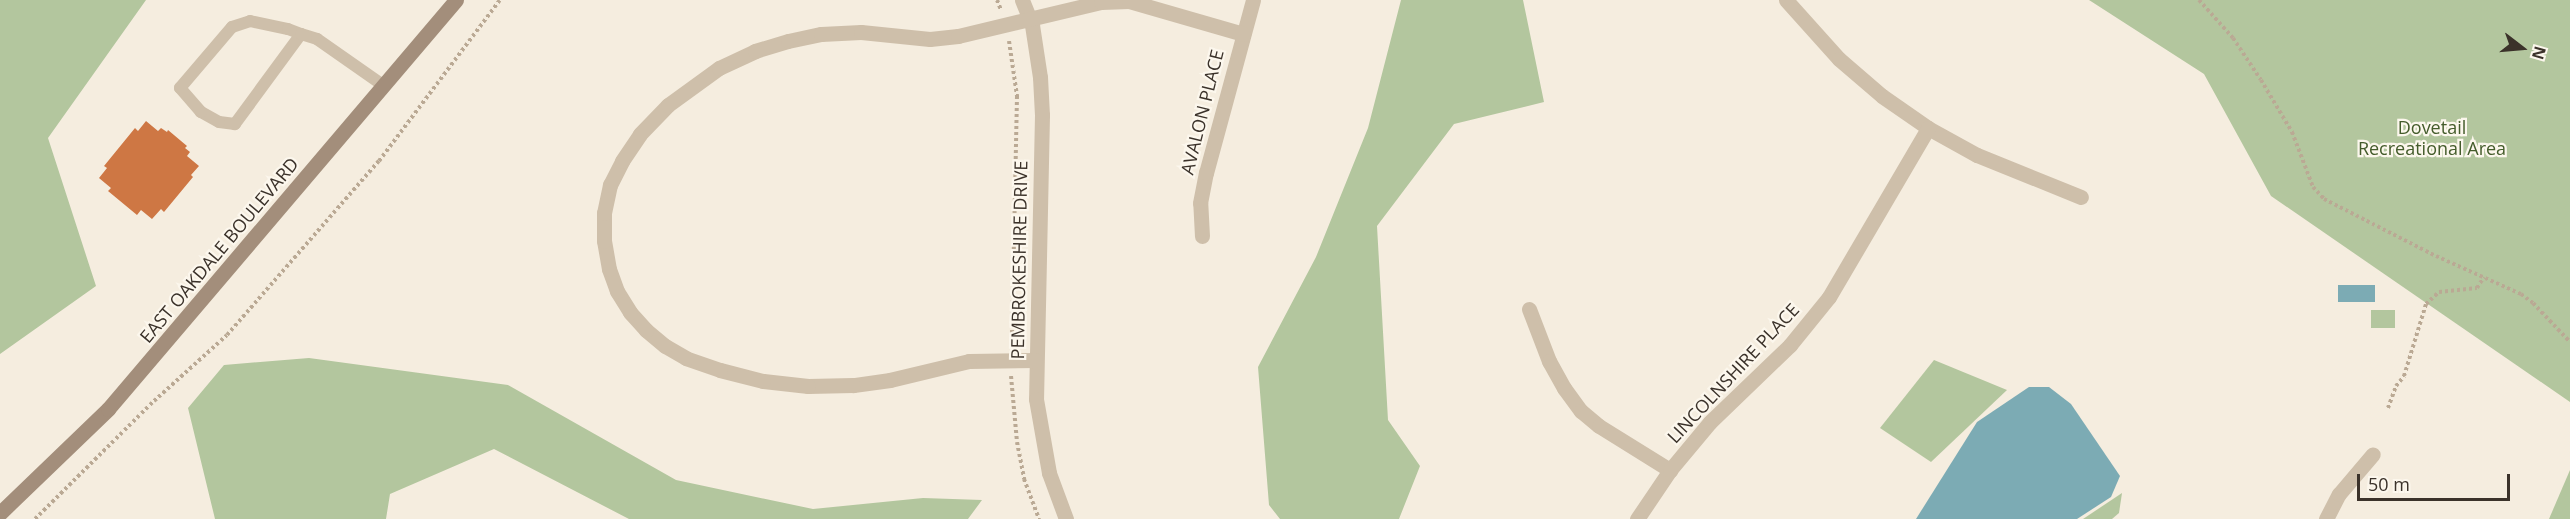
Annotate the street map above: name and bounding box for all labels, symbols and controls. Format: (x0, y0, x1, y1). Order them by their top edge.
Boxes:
north arrow (2492, 18, 2552, 78)
text: N (2527, 44, 2552, 62)
street label: AVALON PLACE (1176, 47, 1228, 177)
park label: Dovetail Recreational Area (2358, 117, 2506, 160)
street label: EAST OAKDALE BOULEVARD (135, 153, 303, 347)
street label: PEMBROKESHIRE DRIVE (1006, 160, 1032, 360)
street label: LINCOLNSHIRE PLACE (1663, 299, 1803, 447)
scale bar (2360, 462, 2513, 500)
text: 50 m (2368, 472, 2410, 496)

